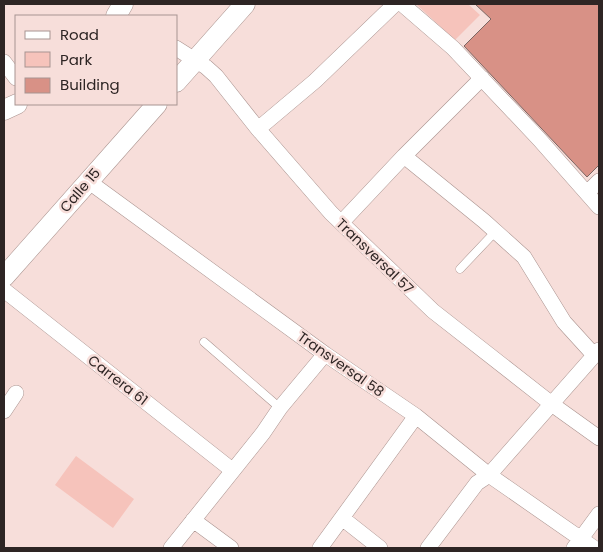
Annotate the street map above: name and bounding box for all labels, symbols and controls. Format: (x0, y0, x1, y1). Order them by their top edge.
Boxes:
legend (15, 15, 178, 105)
text: Road (60, 24, 99, 45)
text: Park (60, 49, 92, 70)
text: Building (60, 74, 120, 95)
street label: Calle 15 (55, 163, 105, 217)
street label: Transversal 57 (332, 214, 418, 298)
street label: Transversal 58 (294, 327, 389, 401)
street label: Carrera 61 (84, 350, 152, 410)

